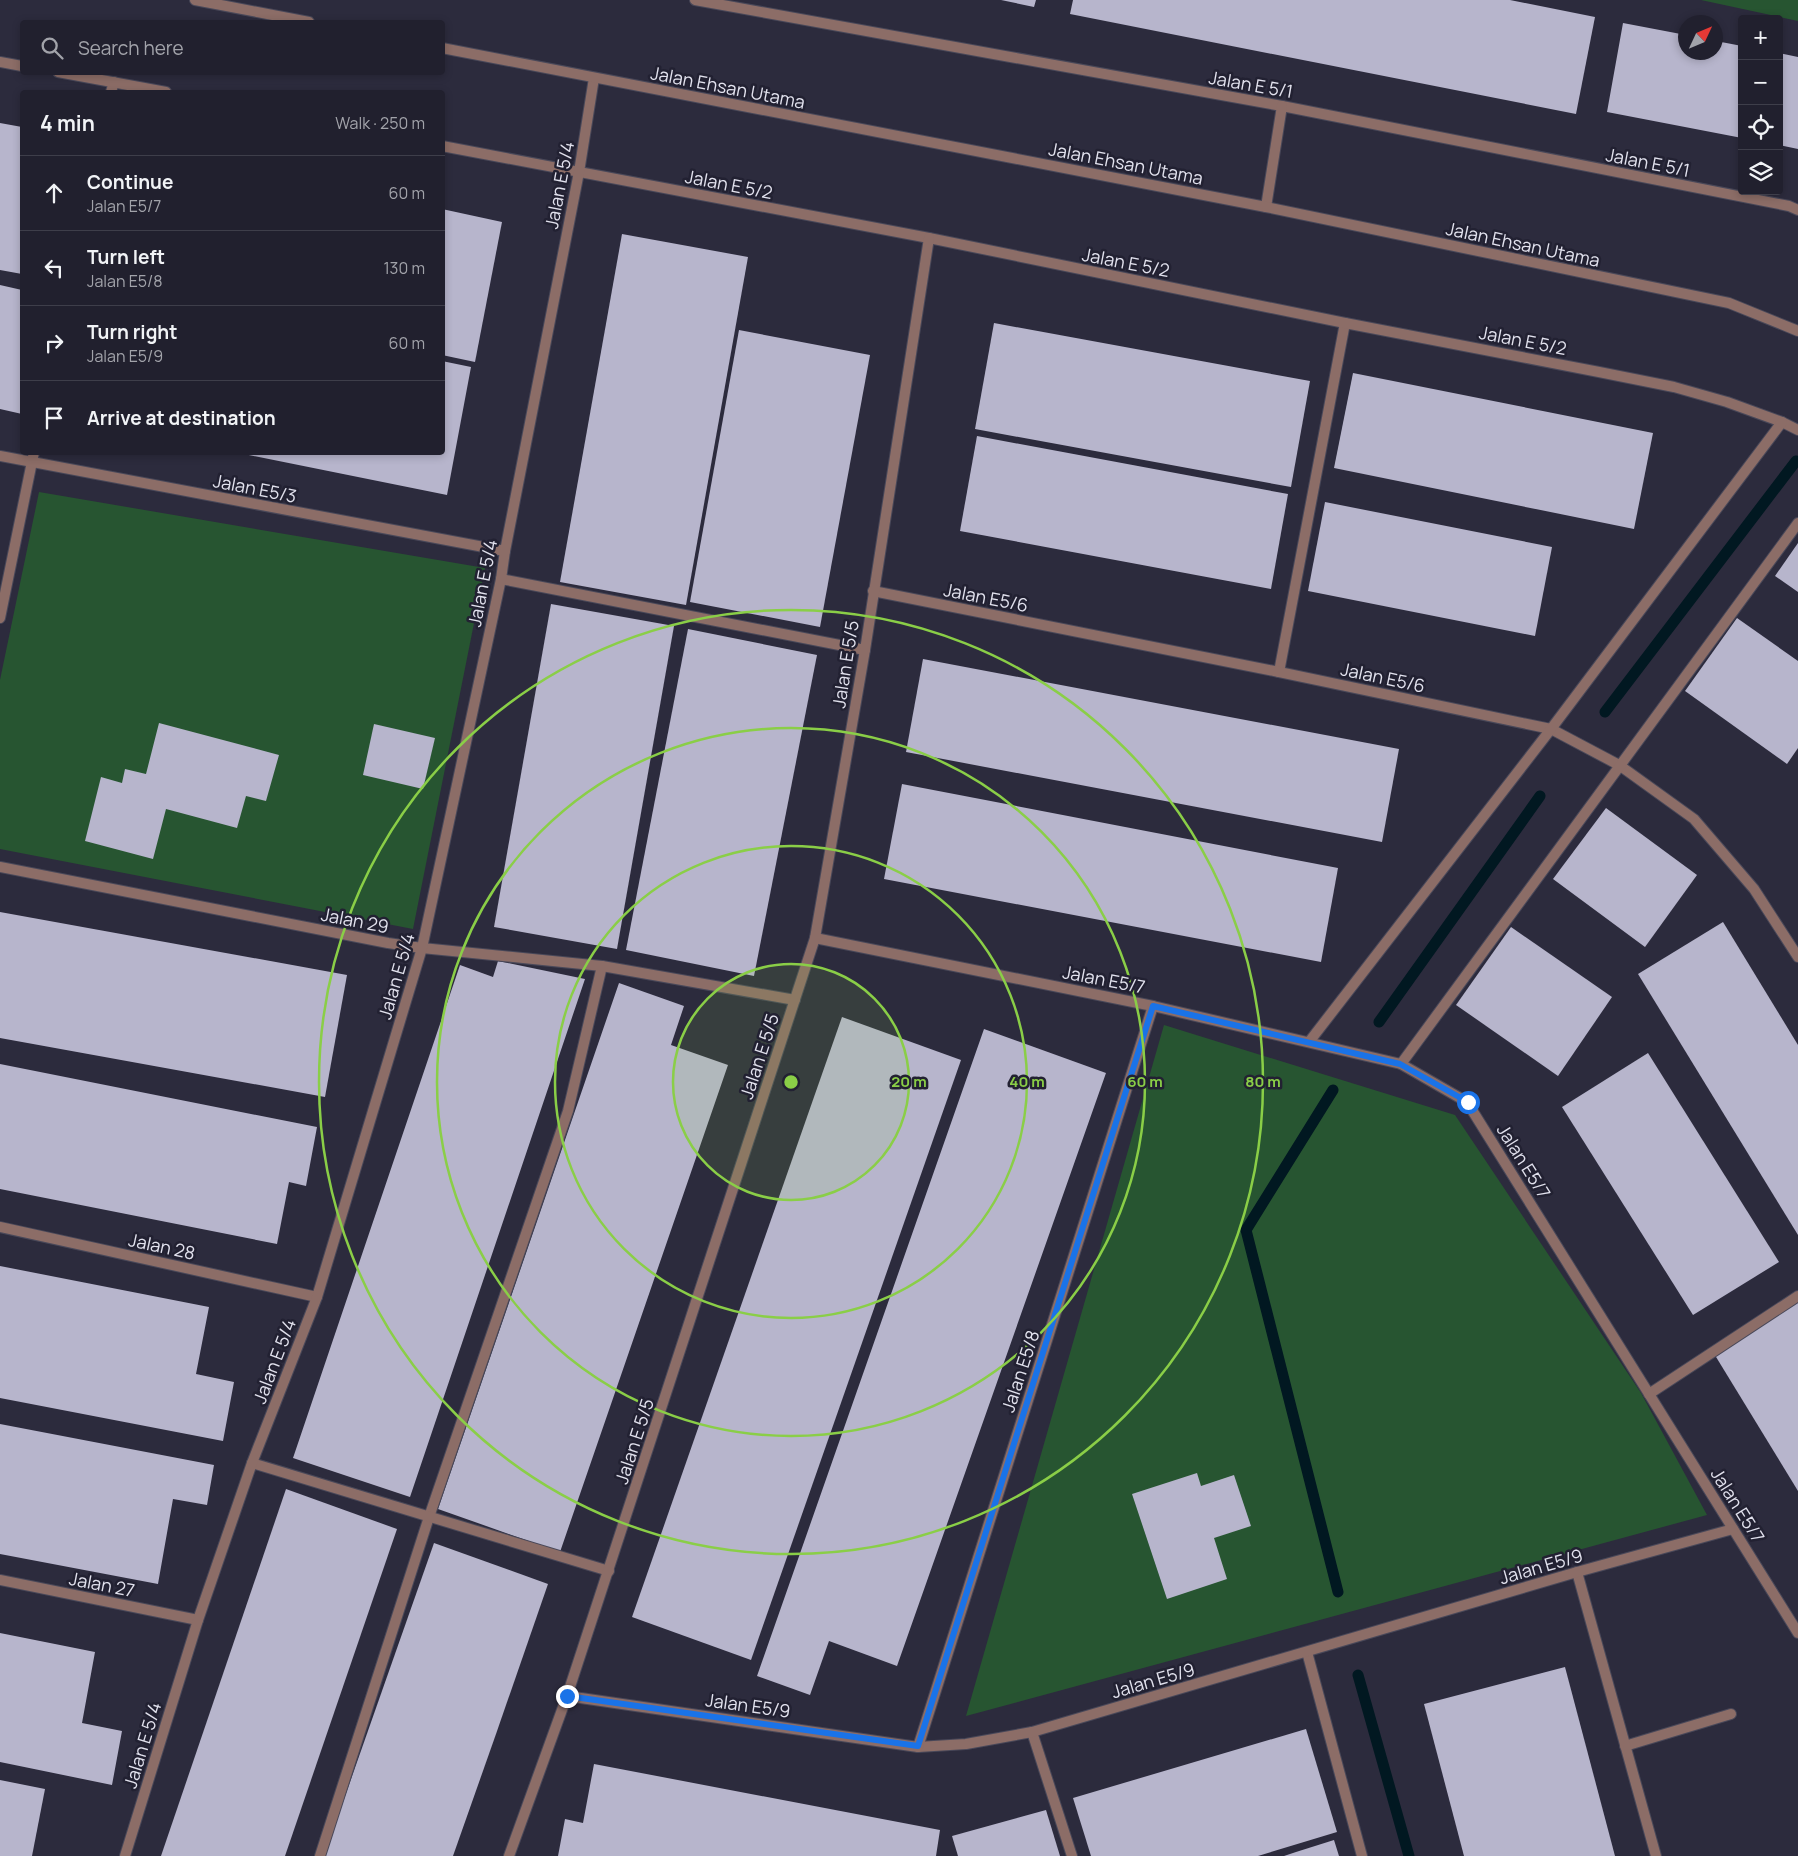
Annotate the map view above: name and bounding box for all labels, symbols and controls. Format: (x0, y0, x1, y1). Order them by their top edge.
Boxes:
north arrow (1678, 15, 1723, 60)
map controls (1738, 15, 1783, 195)
button: + (1738, 15, 1783, 60)
search box (20, 20, 445, 75)
icon: search (38, 34, 66, 62)
text: Search here (78, 35, 184, 61)
street label: Jalan Ehsan Utama (649, 60, 807, 114)
button: − (1738, 60, 1783, 105)
street label: Jalan E 5/1 (1207, 65, 1295, 103)
button: locate (1738, 105, 1783, 150)
text: 4 min (40, 109, 95, 137)
text: Walk · 250 m (335, 112, 425, 134)
street label: Jalan Ehsan Utama (1047, 136, 1205, 190)
street label: Jalan E 5/4 (539, 139, 579, 231)
street label: Jalan E 5/1 (1604, 142, 1692, 182)
button: layers (1738, 150, 1783, 195)
street label: Jalan E 5/2 (683, 164, 775, 204)
text: Continue (87, 169, 173, 195)
icon: ahead (40, 179, 68, 207)
text: 60 m (389, 182, 425, 204)
text: Jalan E5/7 (87, 195, 161, 217)
street label: Jalan Ehsan Utama (1444, 216, 1602, 272)
street label: Jalan E 5/2 (1080, 242, 1172, 282)
text: Turn left (87, 244, 165, 270)
icon: left (40, 254, 68, 282)
text: 130 m (383, 257, 425, 279)
text: Jalan E5/8 (87, 270, 162, 292)
text: Turn right (87, 319, 177, 345)
street label: Jalan E 5/2 (1477, 320, 1569, 360)
icon: right (40, 329, 68, 357)
text: 60 m (389, 332, 425, 354)
text: Jalan E5/9 (87, 345, 163, 367)
icon: arrive (40, 404, 68, 432)
text: Arrive at destination (87, 405, 276, 431)
street label: Jalan E5/3 (211, 468, 299, 508)
street label: Jalan E 5/4 (462, 537, 502, 629)
street label: Jalan E5/6 (942, 577, 1030, 617)
street label: Jalan E 5/5 (826, 618, 864, 710)
street label: Jalan E5/6 (1339, 656, 1427, 698)
street label: Jalan 29 (319, 902, 391, 938)
street label: Jalan E 5/4 (372, 930, 420, 1022)
street label: Jalan E5/7 (1061, 959, 1147, 999)
street label: Jalan E 5/5 (734, 1010, 784, 1102)
text: 20 m (891, 1071, 927, 1092)
text: 40 m (1009, 1071, 1045, 1092)
text: 60 m (1127, 1071, 1163, 1092)
text: 80 m (1245, 1071, 1281, 1092)
centre of rings (782, 1073, 800, 1091)
route start (1457, 1091, 1480, 1114)
street label: Jalan E5/7 (1492, 1119, 1556, 1203)
street label: Jalan 28 (126, 1227, 198, 1265)
street label: Jalan E 5/4 (247, 1315, 301, 1407)
street label: Jalan E5/8 (995, 1327, 1045, 1415)
street label: Jalan E 5/5 (609, 1395, 659, 1487)
street label: Jalan E5/7 (1706, 1463, 1770, 1547)
street label: Jalan E5/9 (1497, 1543, 1585, 1589)
street label: Jalan 27 (67, 1566, 137, 1602)
street label: Jalan E5/9 (1109, 1657, 1197, 1703)
route end (556, 1685, 579, 1708)
street label: Jalan E5/9 (704, 1687, 792, 1723)
street label: Jalan E 5/4 (118, 1699, 166, 1791)

